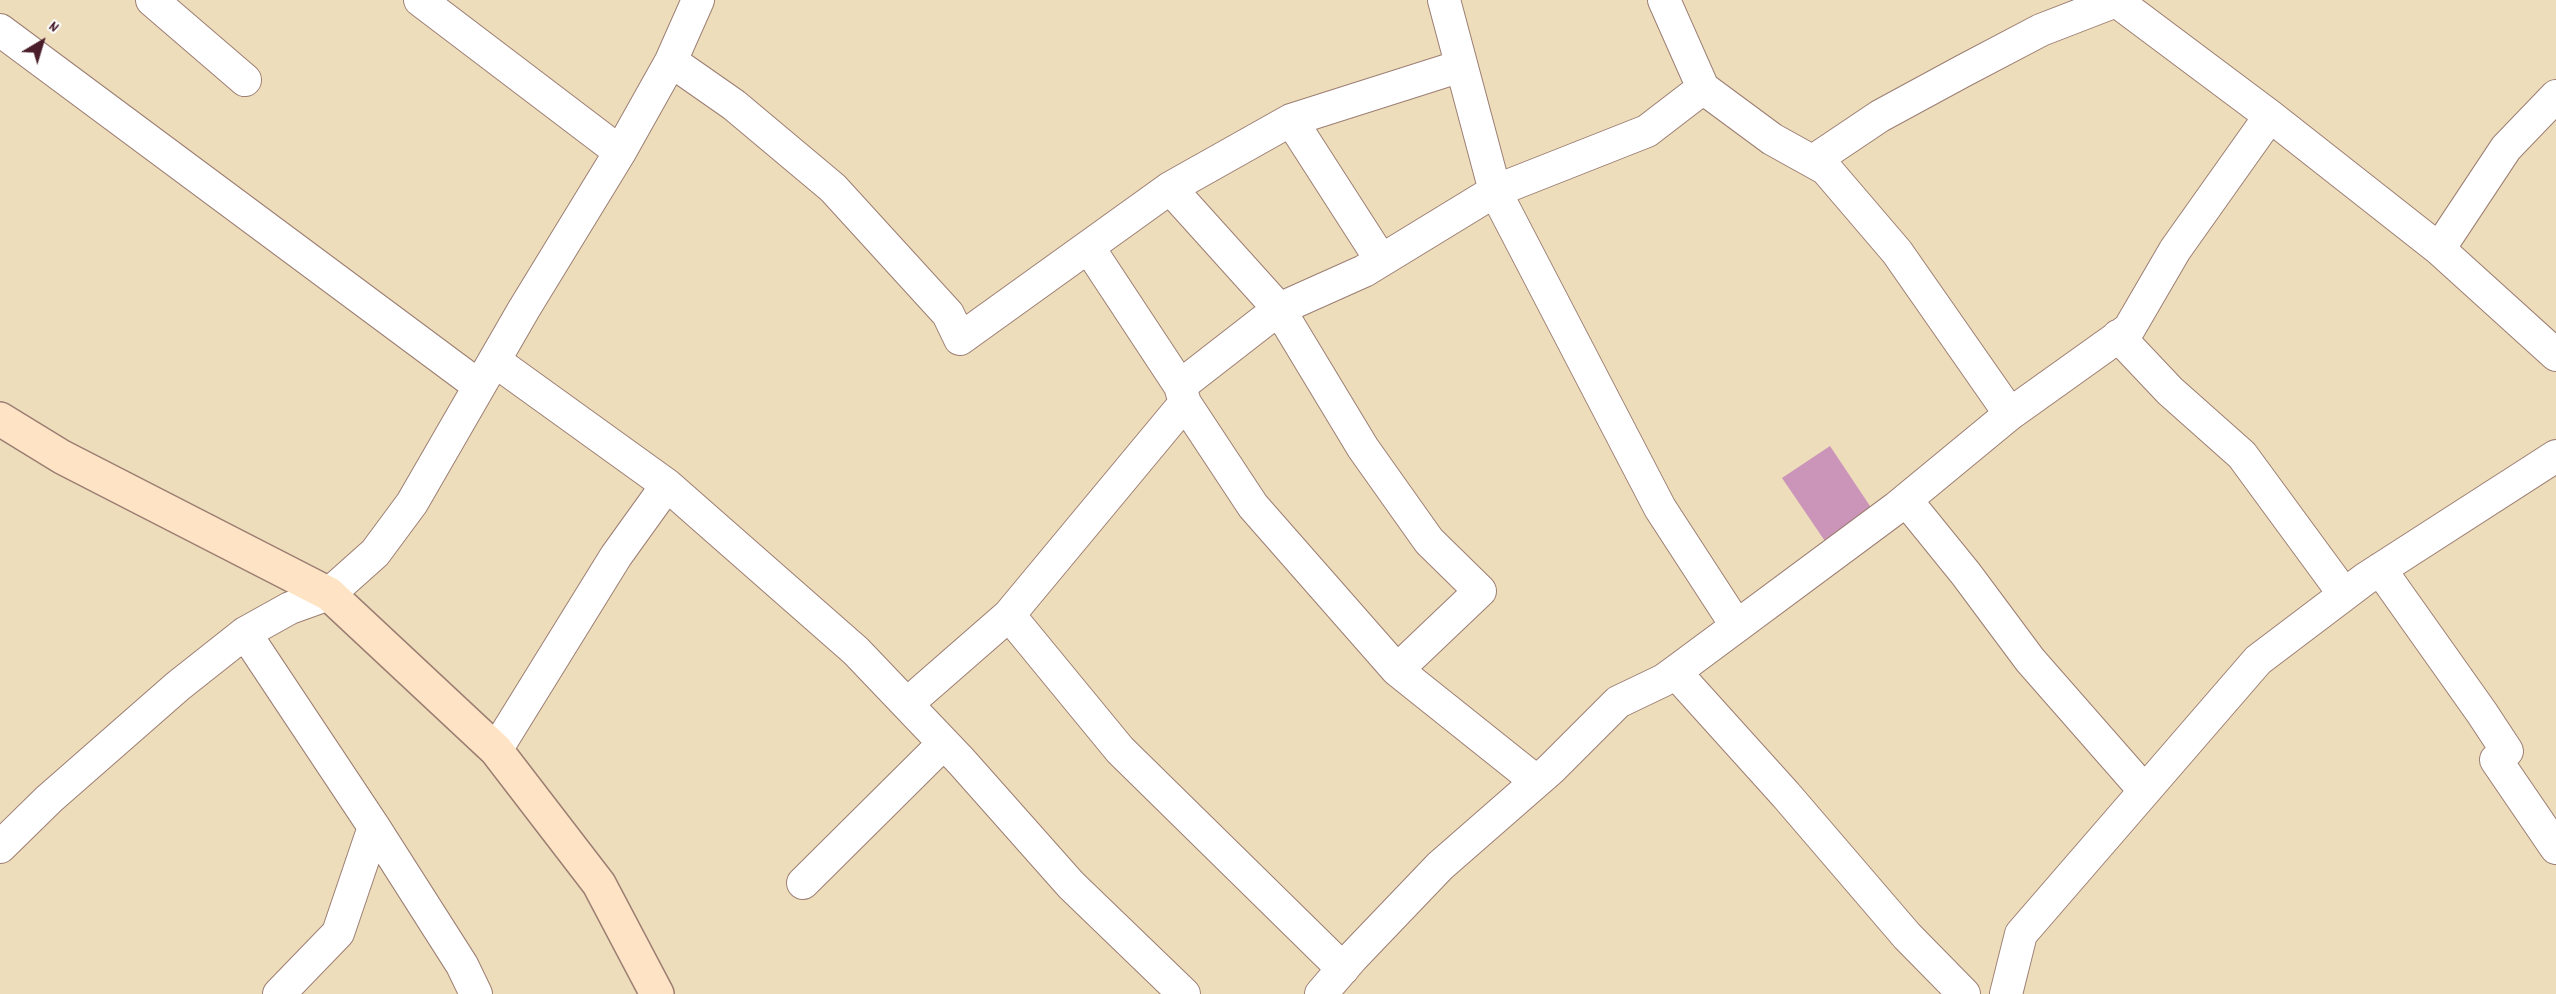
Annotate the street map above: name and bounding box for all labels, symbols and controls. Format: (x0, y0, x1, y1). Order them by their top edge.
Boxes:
north arrow (12, 12, 72, 72)
text: N (43, 16, 64, 39)

